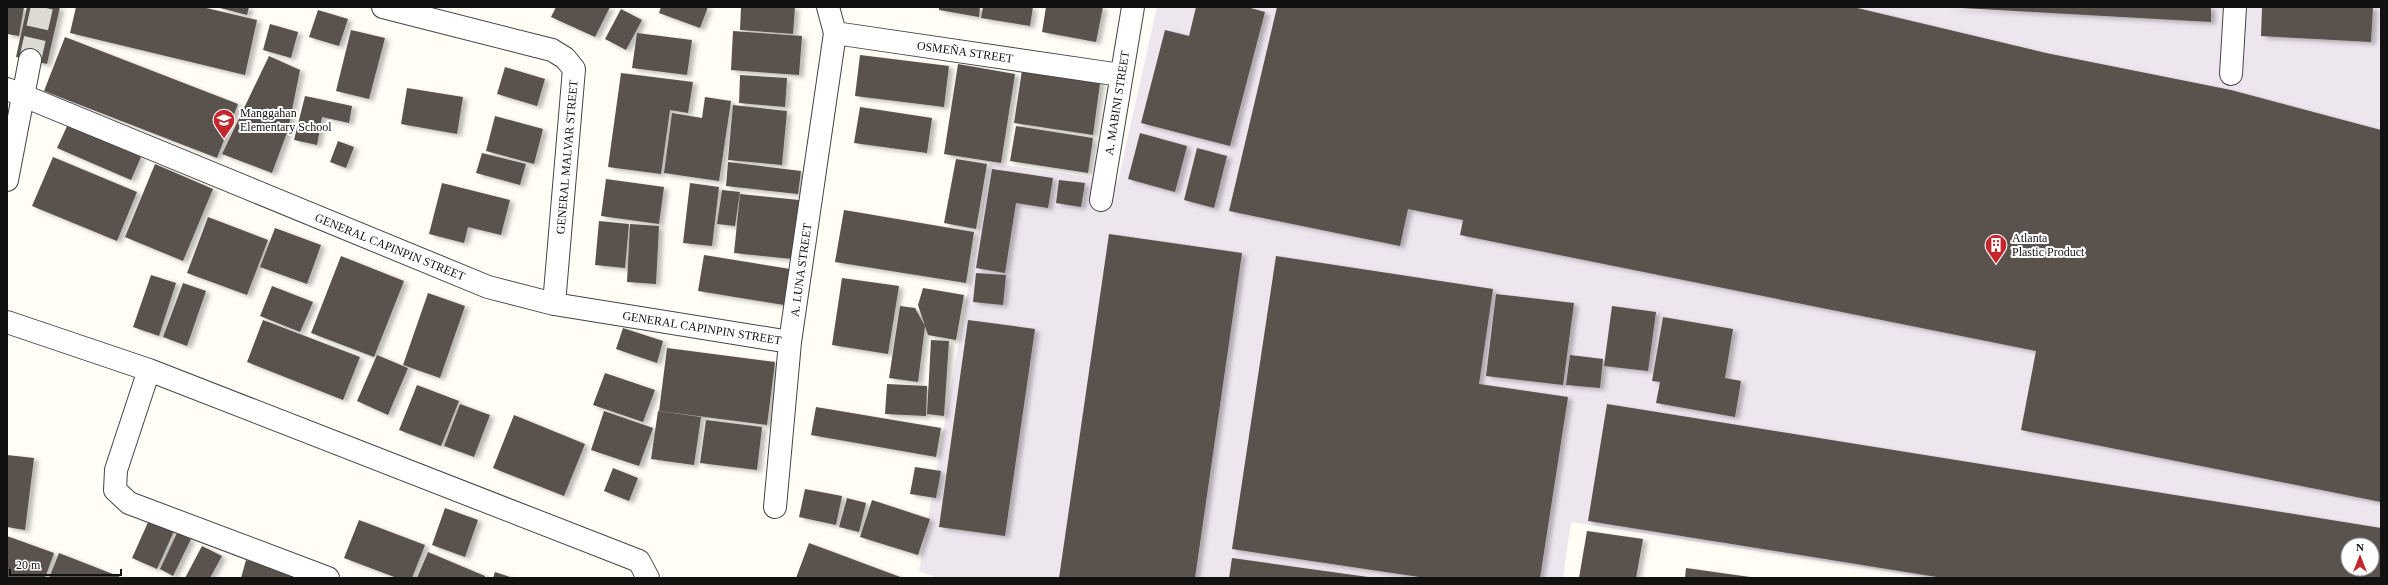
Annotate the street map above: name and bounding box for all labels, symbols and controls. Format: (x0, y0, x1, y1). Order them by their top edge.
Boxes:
street label: OSMEÑA STREET (916, 38, 1015, 66)
street label: A. MABINI STREET (1102, 49, 1132, 156)
street label: GENERAL MALVAR STREET (553, 79, 581, 235)
place label: Manggahan Elementary School (240, 106, 332, 134)
school or university icon: Manggahan Elementary School (211, 107, 237, 140)
street label: GENERAL CAPINPIN STREET (313, 210, 468, 284)
street label: A. LUNA STREET (788, 222, 815, 318)
place label: Atlanta Plastic Product (2012, 231, 2085, 259)
building icon: Atlanta Plastic Product (1983, 232, 2009, 265)
street label: GENERAL CAPINPIN STREET (621, 309, 783, 348)
north arrow (2340, 537, 2380, 577)
text: N (2356, 541, 2364, 553)
scale bar (10, 551, 121, 577)
text: 20 m (16, 558, 41, 572)

